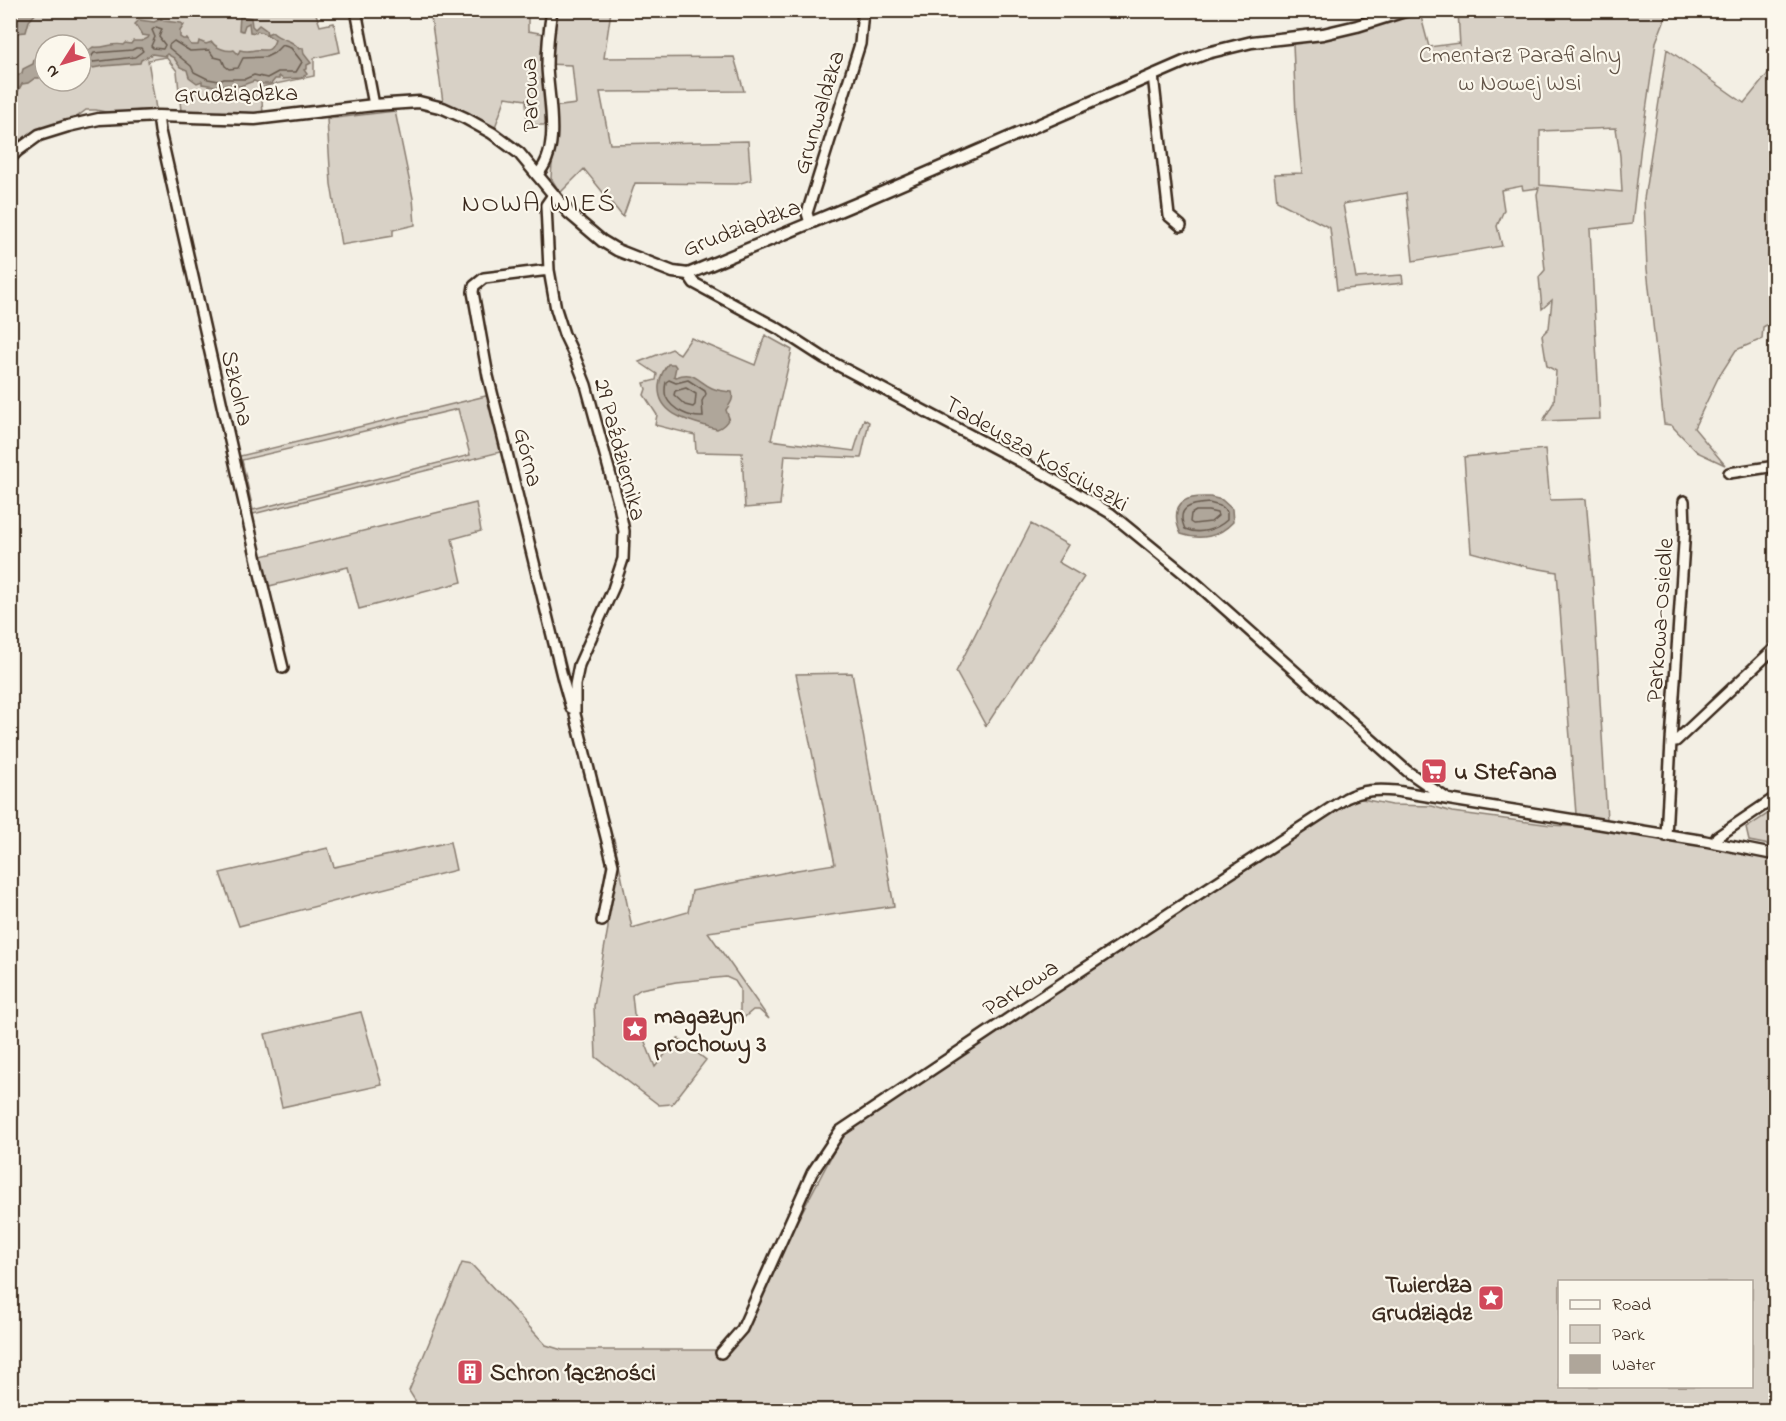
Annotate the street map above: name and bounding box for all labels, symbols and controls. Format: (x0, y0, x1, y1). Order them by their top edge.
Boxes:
north arrow (33, 33, 93, 93)
park label: Cmentarz Parafialny w Nowej Wsi (1419, 39, 1621, 102)
street label: Grunwaldzka (785, 47, 856, 179)
street label: Parowa (513, 57, 550, 133)
text: N (40, 59, 65, 82)
street label: Grudziądzka (174, 77, 298, 114)
district label: NOWA WIEŚ (462, 185, 616, 224)
street label: Grudziądzka (678, 191, 806, 268)
street label: Szkolna (210, 347, 261, 430)
street label: 29 Października (583, 374, 654, 525)
street label: Tadeusza Kościuszki (937, 388, 1135, 522)
street label: Górna (502, 424, 551, 491)
street label: Parkowa-Osiedle (1638, 536, 1685, 704)
supermarket icon: u Stefana (1419, 756, 1449, 786)
place label: u Stefana (1454, 756, 1557, 791)
street label: Parkowa (976, 951, 1066, 1027)
place label: magazyn prochowy 3 (654, 1000, 767, 1064)
place icon: magazyn prochowy 3 (620, 1014, 650, 1044)
place label: Twierdza Grudziądz (1371, 1269, 1473, 1332)
legend (1558, 1280, 1753, 1388)
place icon: Twierdza Grudziądz (1476, 1283, 1506, 1313)
text: Road (1612, 1293, 1651, 1319)
text: Park (1612, 1323, 1645, 1349)
text: Water (1612, 1353, 1656, 1379)
building icon: Schron łączności (455, 1357, 485, 1387)
place label: Schron łączności (490, 1357, 656, 1392)

